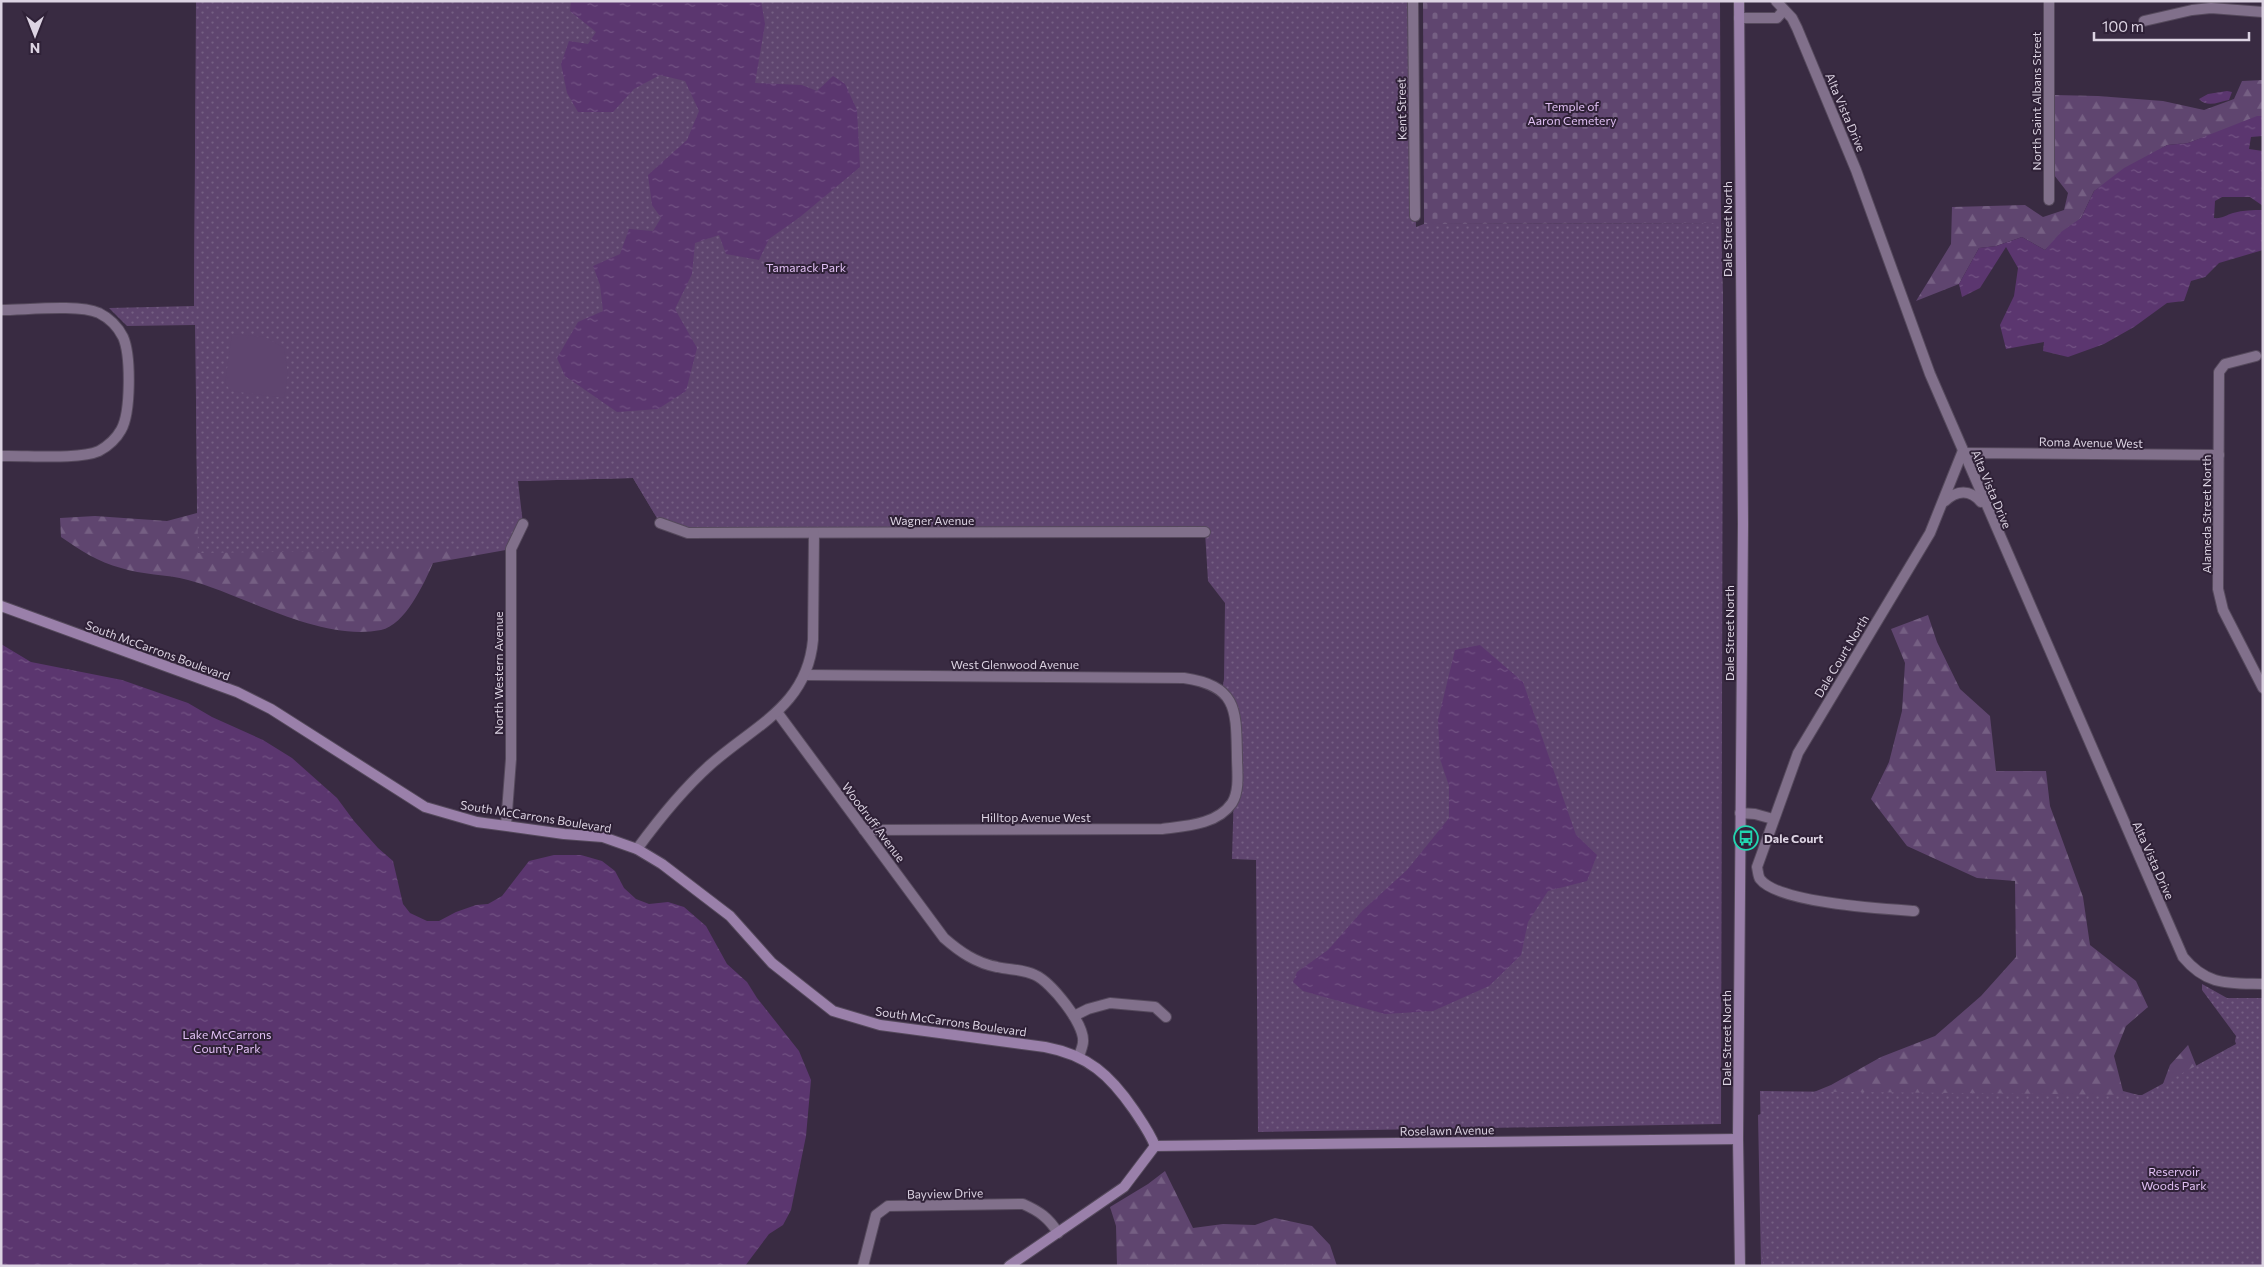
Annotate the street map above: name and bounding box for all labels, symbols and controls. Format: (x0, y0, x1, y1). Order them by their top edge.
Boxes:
north arrow (10, 10, 60, 60)
scale bar (2094, 10, 2249, 42)
text: 100 m (2102, 17, 2144, 35)
street label: North Saint Albans Street (2029, 31, 2043, 170)
text: N (30, 40, 40, 57)
street label: Alta Vista Drive (1823, 71, 1869, 153)
street label: Kent Street (1393, 78, 1409, 140)
park label: Temple of Aaron Cemetery (1528, 99, 1616, 127)
street label: Dale Street North (1720, 181, 1734, 277)
park label: Tamarack Park (766, 260, 847, 274)
street label: Roma Avenue West (2039, 434, 2143, 450)
street label: Alta Vista Drive (1969, 448, 2015, 530)
street label: Alameda Street North (2199, 455, 2213, 573)
street label: Wagner Avenue (890, 513, 974, 527)
street label: Dale Street North (1722, 585, 1736, 681)
street label: North Western Avenue (491, 611, 505, 735)
street label: Dale Court North (1811, 612, 1871, 700)
street label: South McCarrons Boulevard (84, 617, 232, 683)
street label: West Glenwood Avenue (951, 657, 1079, 671)
street label: Woodruff Avenue (840, 780, 908, 864)
street label: South McCarrons Boulevard (459, 797, 613, 835)
street label: Hilltop Avenue West (981, 810, 1091, 824)
street label: Alta Vista Drive (2131, 819, 2177, 901)
bus stop icon: Dale Court (1733, 825, 1759, 851)
place label: Dale Court (1764, 831, 1823, 845)
street label: Dale Street North (1719, 990, 1733, 1086)
street label: South McCarrons Boulevard (874, 1003, 1028, 1039)
park label: Lake McCarrons County Park (183, 1027, 271, 1055)
street label: Roselawn Avenue (1400, 1122, 1494, 1138)
park label: Reservoir Woods Park (2141, 1164, 2207, 1192)
street label: Bayview Drive (907, 1185, 983, 1201)

